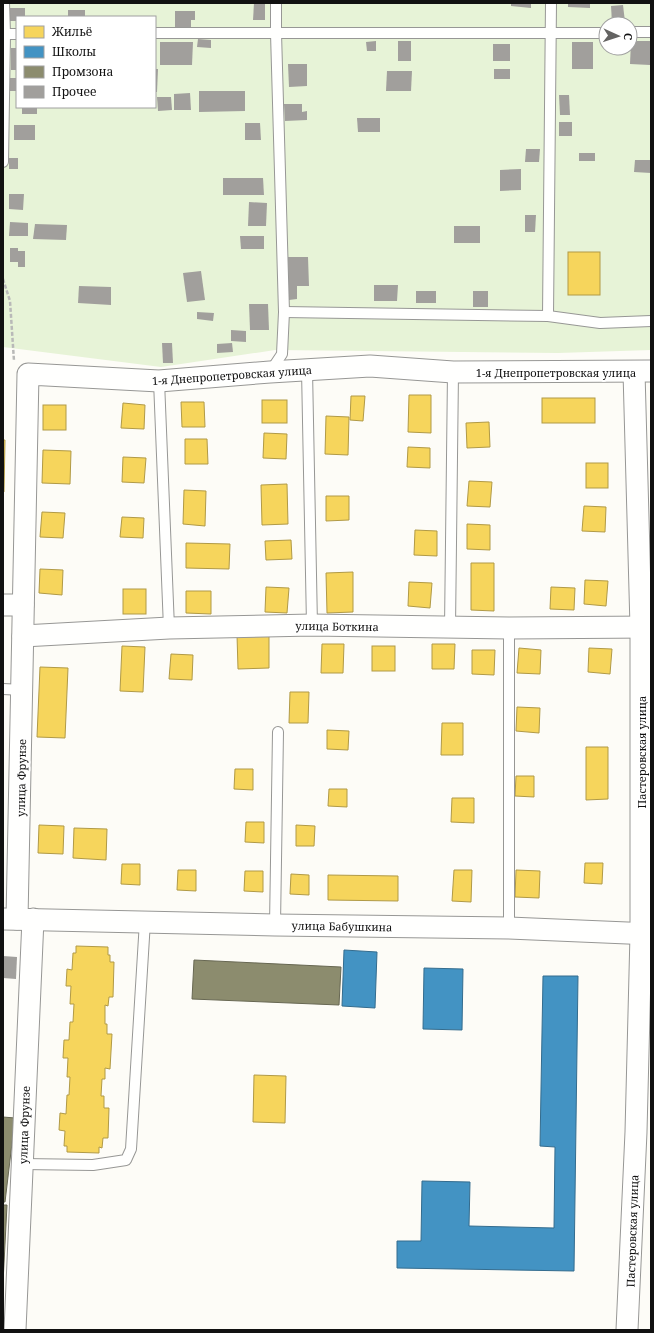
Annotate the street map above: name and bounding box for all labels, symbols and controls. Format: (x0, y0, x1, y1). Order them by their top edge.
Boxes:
legend (16, 16, 156, 108)
north arrow (598, 16, 638, 56)
text: Жильё (51, 23, 92, 40)
text: С (621, 33, 636, 41)
text: Школы (52, 43, 96, 60)
text: Промзона (52, 63, 114, 80)
text: Прочее (52, 83, 96, 100)
street label: 1-я Днепропетровская улица (151, 362, 313, 388)
street label: 1-я Днепропетровская улица (476, 365, 636, 380)
street label: улица Боткина (295, 618, 379, 634)
street label: Пастеровская улица (634, 696, 649, 808)
street label: улица Фрунзе (13, 739, 29, 817)
street label: улица Бабушкина (292, 918, 392, 934)
street label: улица Фрунзе (15, 1086, 33, 1164)
street label: Пастеровская улица (623, 1174, 641, 1288)

